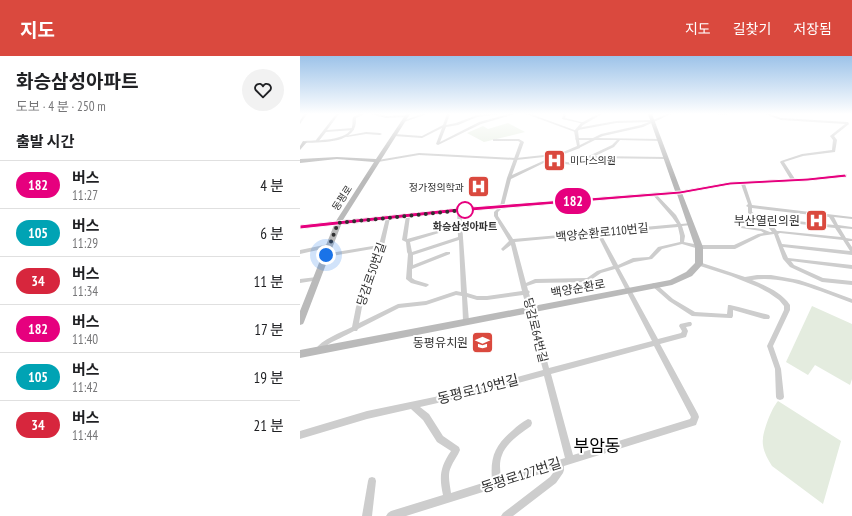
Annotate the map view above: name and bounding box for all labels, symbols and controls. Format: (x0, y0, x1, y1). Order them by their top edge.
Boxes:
text: 지도 (20, 18, 55, 42)
text: 지도 (685, 20, 711, 38)
text: 길찾기 (733, 20, 771, 38)
text: 저장됨 (793, 20, 832, 38)
text: 화승삼성아파트 (16, 69, 138, 93)
button: heart (242, 69, 284, 111)
text: 도보 · 4 분 · 250 m (16, 98, 106, 115)
text: 출발 시간 (16, 132, 74, 151)
hospital icon: 미다스의원 (542, 147, 568, 173)
place label: 미다스의원 (570, 154, 616, 167)
text: 버스 (72, 168, 100, 187)
hospital icon: 정가정의학과 (466, 174, 492, 200)
text: 182 (28, 176, 48, 194)
text: 4 분 (260, 176, 284, 195)
place label: 정가정의학과 (409, 181, 464, 194)
street label: 동평로 (329, 183, 355, 213)
text: 11:27 (72, 187, 98, 204)
line badge: 182 (550, 188, 596, 214)
text: 182 (563, 192, 583, 210)
marker: 화승삼성아파트 (456, 201, 474, 219)
hospital icon: 부산열린의원 (803, 207, 829, 233)
place label: 부산열린의원 (734, 213, 800, 228)
text: 버스 (72, 216, 100, 235)
place label: 화승삼성아파트 (433, 220, 497, 233)
street label: 백양순환로110번길 (555, 220, 649, 244)
text: 105 (28, 224, 48, 242)
text: 6 분 (260, 224, 284, 243)
text: 11:29 (72, 235, 98, 252)
street label: 당감로50번길 (353, 240, 389, 308)
your location (316, 245, 336, 265)
text: 버스 (72, 264, 100, 283)
text: 34 (31, 272, 45, 290)
text: 11 분 (254, 272, 284, 291)
street label: 백양순환로 (550, 276, 606, 300)
text: 11:34 (72, 283, 98, 300)
street label: 당감로64번길 (521, 296, 551, 364)
text: 버스 (72, 312, 100, 331)
text: 182 (28, 320, 48, 338)
text: 17 분 (254, 320, 284, 339)
school or university icon: 동평유치원 (470, 329, 496, 355)
text: 11:40 (72, 331, 98, 348)
place label: 동평유치원 (413, 335, 468, 350)
text: 버스 (72, 360, 100, 379)
text: 105 (28, 368, 48, 386)
text: 19 분 (254, 368, 284, 387)
street label: 동평로119번길 (435, 370, 521, 408)
text: 11:42 (72, 379, 98, 396)
text: 버스 (72, 408, 100, 427)
text: 34 (31, 416, 45, 434)
text: 21 분 (254, 416, 284, 435)
text: 11:44 (72, 427, 98, 444)
district label: 부암동 (574, 435, 620, 457)
street label: 동평로127번길 (479, 454, 563, 496)

